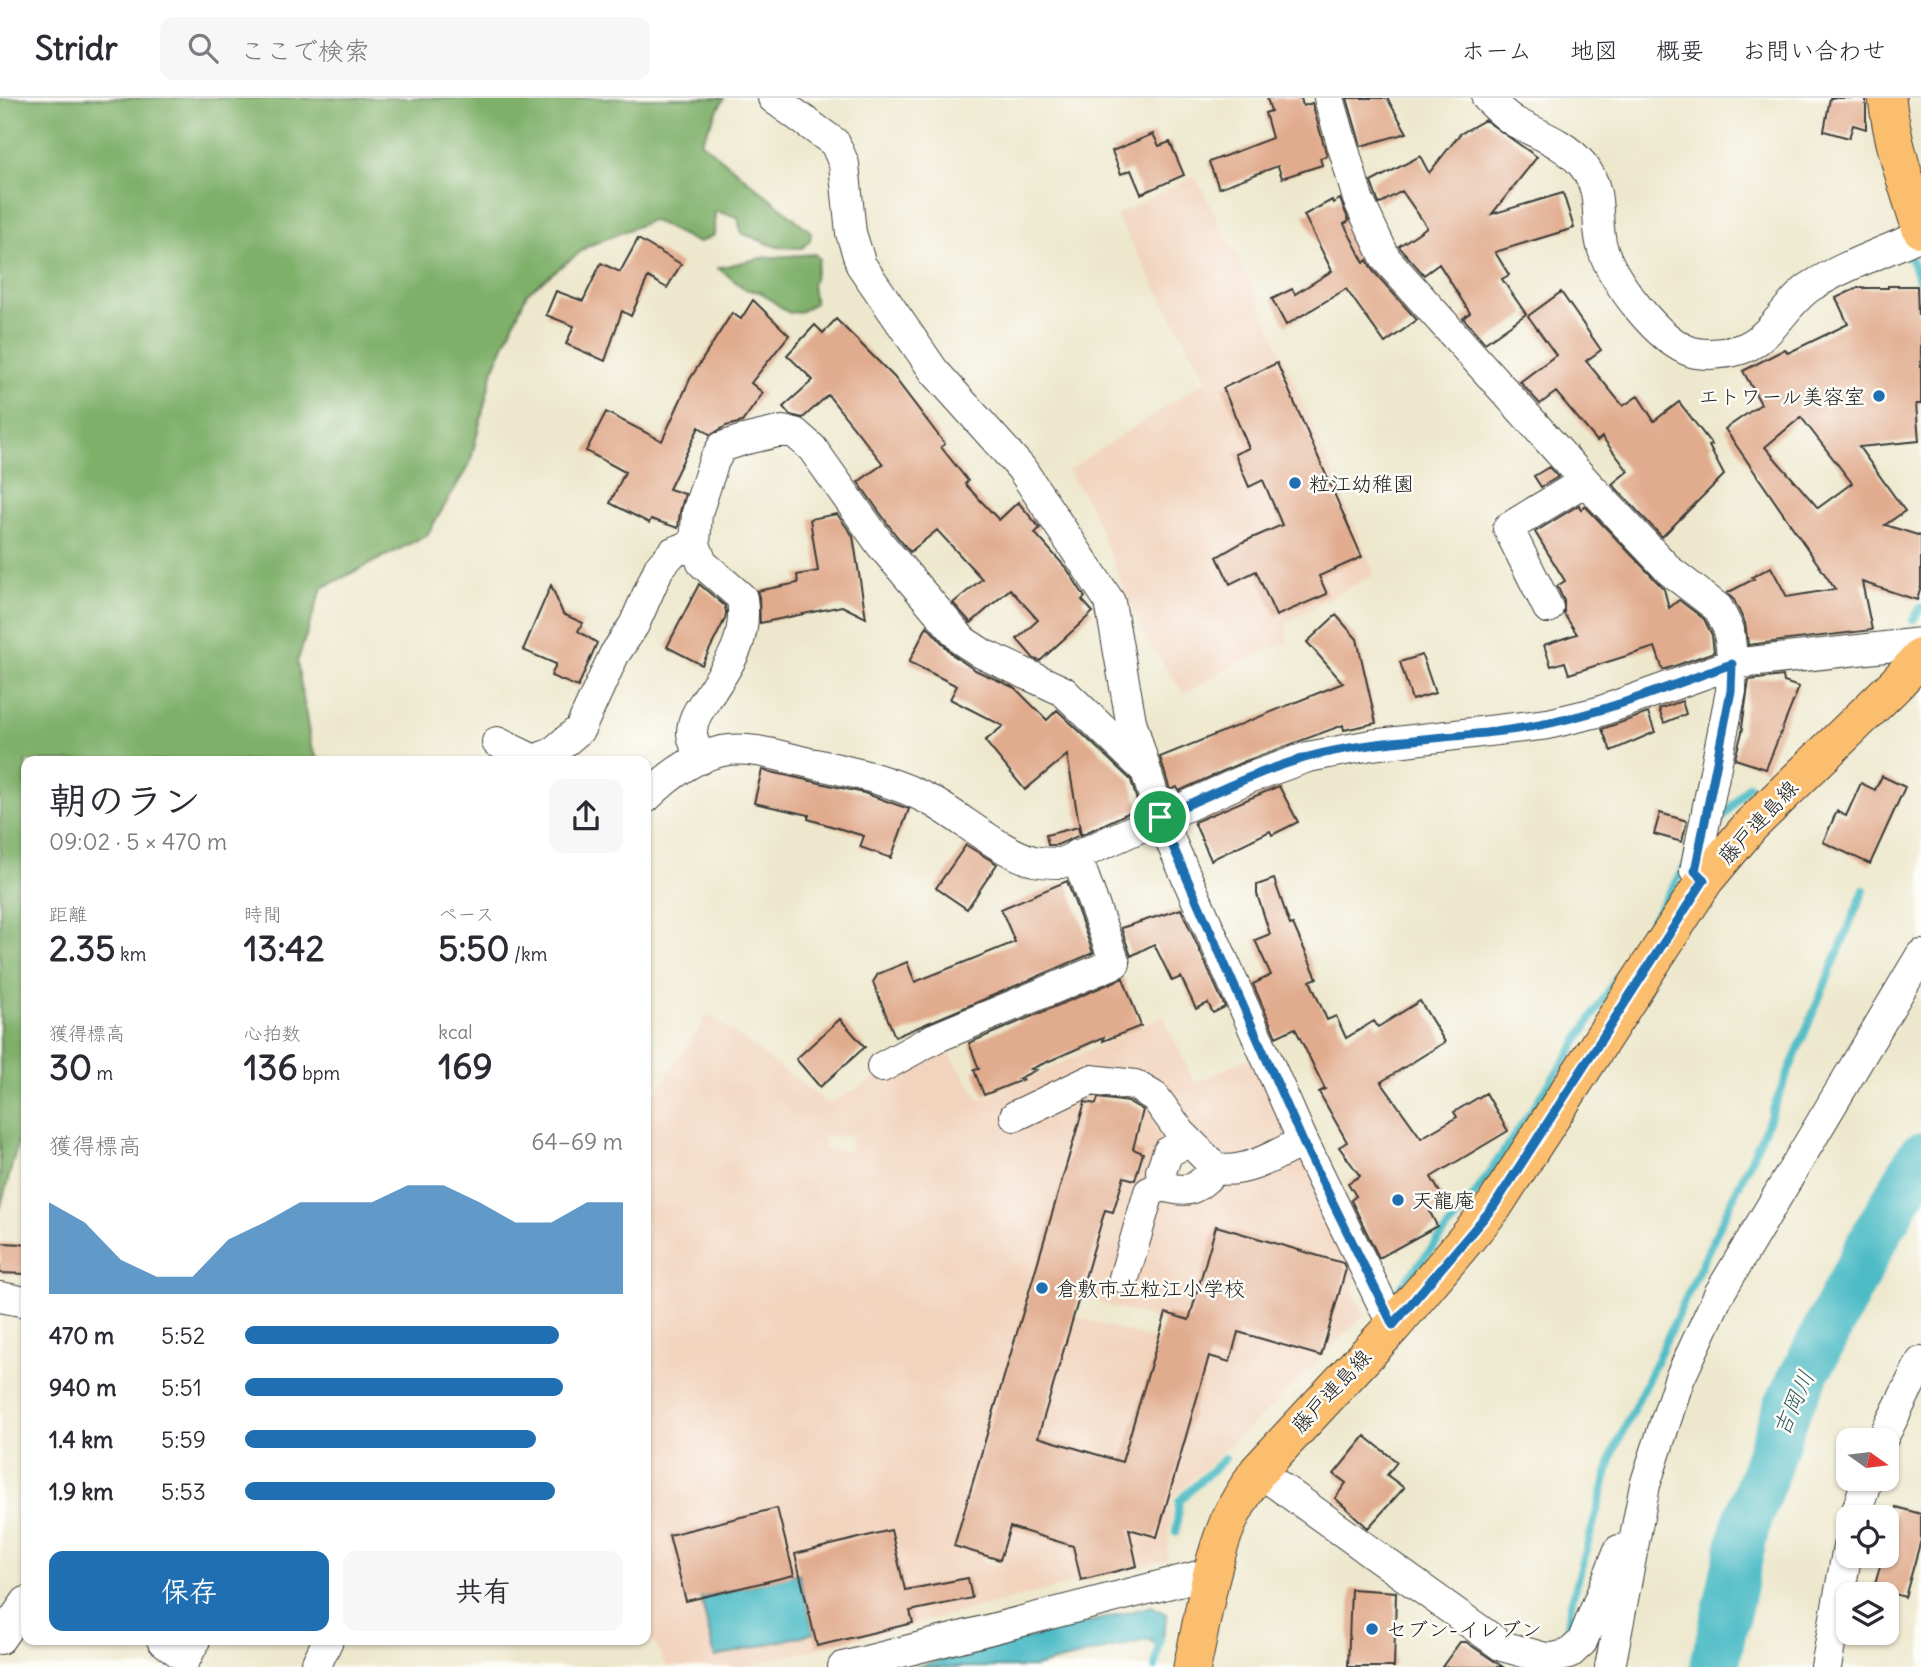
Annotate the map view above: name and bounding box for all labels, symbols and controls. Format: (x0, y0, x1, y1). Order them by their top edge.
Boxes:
search box (160, 17, 650, 80)
text: Stridr (35, 27, 118, 69)
icon: search (184, 29, 222, 67)
text: ここで検索 (240, 34, 370, 67)
text: ホーム (1461, 35, 1532, 65)
text: 地図 (1570, 35, 1618, 65)
text: 概要 (1656, 35, 1704, 65)
text: お問い合わせ (1742, 35, 1886, 65)
place label: エトワール美容室 (1698, 383, 1865, 410)
marker: エトワール美容室 (1871, 388, 1887, 404)
place label: 粒江幼稚園 (1309, 470, 1414, 497)
marker: 粒江幼稚園 (1287, 475, 1303, 491)
street label: 藤戸連島線 (1712, 774, 1804, 870)
text: 朝のラン (49, 777, 201, 824)
button: share (549, 779, 623, 853)
pin (1130, 787, 1190, 847)
icon: arrive (1141, 798, 1179, 836)
text: 09:02 · 5 × 470 m (49, 827, 227, 856)
text: 距離 (49, 902, 87, 926)
text: 時間 (244, 902, 282, 926)
text: ペース (438, 902, 494, 926)
text: 2.35 (49, 926, 115, 970)
text: 13:42 (244, 926, 325, 970)
text: 5:50 (438, 926, 510, 970)
text: km (115, 942, 146, 966)
text: /km (510, 942, 547, 966)
text: kcal (438, 1020, 473, 1044)
text: 獲得標高 (49, 1021, 125, 1045)
text: 心拍数 (244, 1021, 301, 1045)
text: 169 (438, 1044, 493, 1088)
text: 30 (49, 1045, 92, 1089)
text: 136 (244, 1045, 298, 1089)
text: m (92, 1061, 113, 1085)
text: bpm (298, 1061, 340, 1085)
text: 64–69 m (531, 1127, 623, 1156)
text: 獲得標高 (49, 1131, 141, 1160)
place label: 天龍庵 (1412, 1187, 1475, 1214)
marker: 天龍庵 (1390, 1192, 1406, 1208)
place label: 倉敷市立粒江小学校 (1056, 1275, 1245, 1302)
marker: 倉敷市立粒江小学校 (1034, 1280, 1050, 1296)
text: 470 m (49, 1321, 114, 1350)
text: 5:52 (161, 1321, 205, 1350)
street label: 藤戸連島線 (1285, 1343, 1377, 1439)
water label: 吉岡川 (1766, 1366, 1820, 1440)
text: 940 m (49, 1373, 116, 1402)
text: 5:51 (161, 1373, 202, 1402)
text: 1.4 km (49, 1425, 113, 1454)
text: 5:59 (161, 1425, 206, 1454)
north arrow (1836, 1428, 1899, 1491)
map controls (1836, 1428, 1899, 1645)
text: 1.9 km (49, 1477, 114, 1506)
text: 5:53 (161, 1477, 206, 1506)
button: locate (1836, 1505, 1899, 1568)
button: 保存 (49, 1551, 329, 1631)
button: 共有 (343, 1551, 623, 1631)
button: layers (1836, 1582, 1899, 1645)
place label: セブン-イレブン (1386, 1616, 1542, 1643)
marker: セブン-イレブン (1364, 1621, 1380, 1637)

